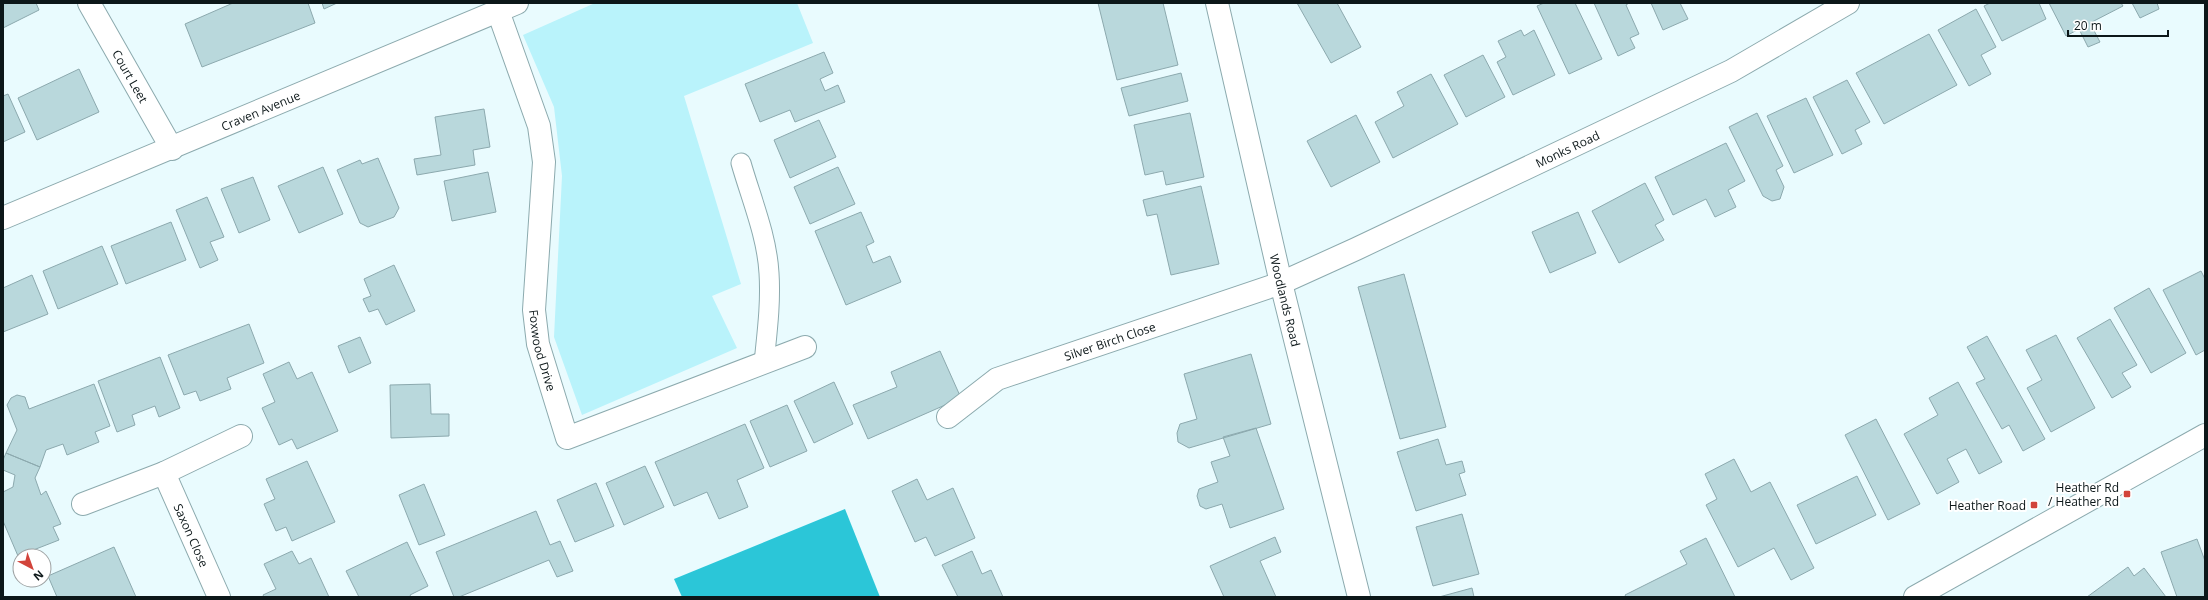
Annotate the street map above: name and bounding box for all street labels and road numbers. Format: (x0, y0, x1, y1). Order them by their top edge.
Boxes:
street label: Court Leet (109, 46, 152, 106)
street label: Craven Avenue (218, 86, 303, 134)
street label: Monks Road (1532, 126, 1602, 171)
street label: Woodlands Road (1266, 252, 1305, 348)
street label: Foxwood Drive (526, 309, 561, 393)
street label: Silver Birch Close (1062, 317, 1158, 364)
street label: Saxon Close (170, 501, 213, 570)

